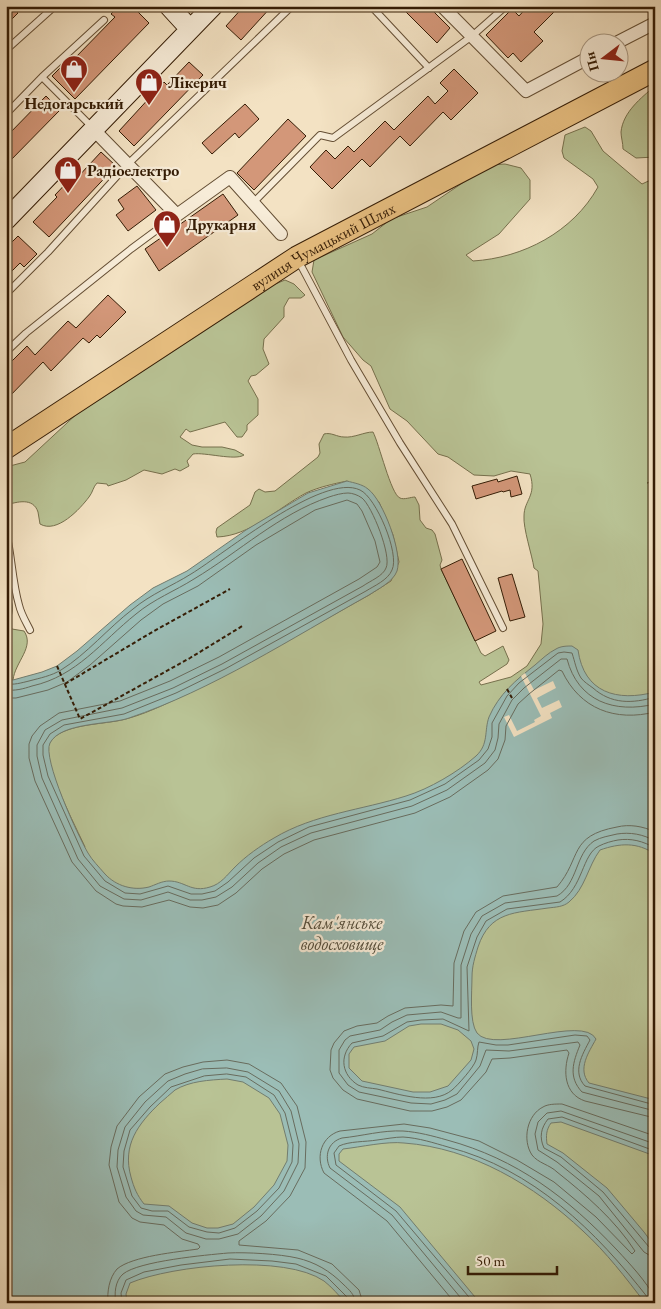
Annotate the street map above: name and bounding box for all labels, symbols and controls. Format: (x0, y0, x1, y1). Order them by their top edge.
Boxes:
north arrow (578, 32, 628, 82)
text: Пн (580, 50, 603, 73)
shop icon: Недогарський (59, 54, 89, 93)
shop icon: Лікерич (134, 67, 164, 106)
place label: Лікерич (168, 72, 227, 93)
place label: Недогарський (24, 93, 124, 114)
shop icon: Радіоелектро (53, 155, 83, 194)
place label: Радіоелектро (87, 160, 179, 181)
street label: вулиця Чумацький Шлях (247, 197, 399, 295)
shop icon: Друкарня (152, 209, 182, 248)
place label: Друкарня (186, 214, 256, 235)
water label: Кам'янське водосховище (301, 911, 384, 955)
scale bar (468, 1244, 557, 1276)
text: 50 m (476, 1251, 505, 1270)

